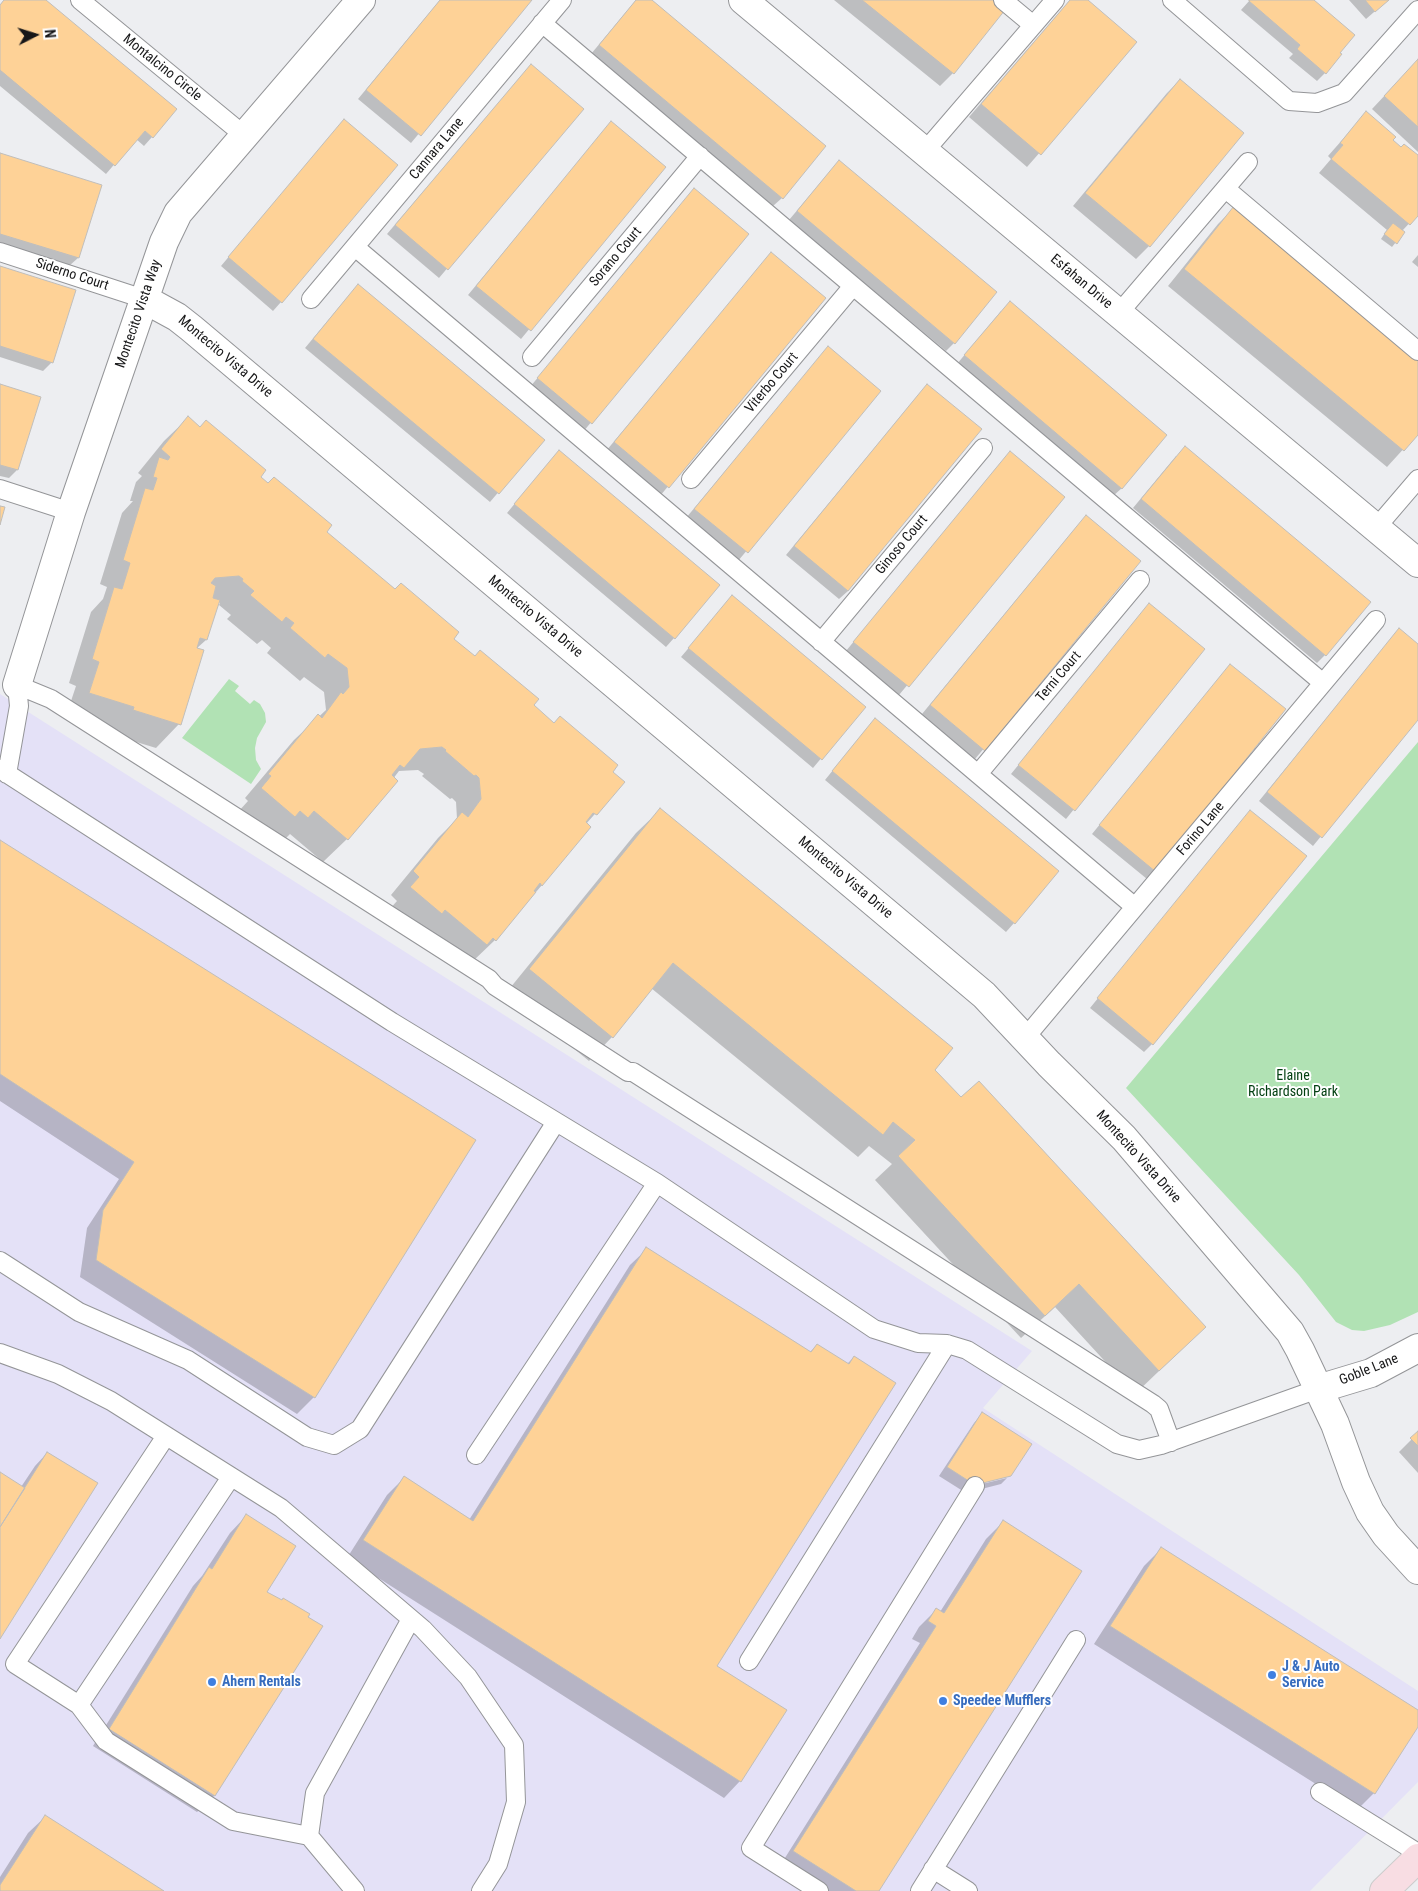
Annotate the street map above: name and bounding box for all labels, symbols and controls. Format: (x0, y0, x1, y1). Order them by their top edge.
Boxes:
north arrow (10, 10, 60, 60)
text: N (42, 29, 58, 39)
street label: Montalcino Circle (119, 31, 205, 105)
street label: Cannara Lane (406, 115, 468, 183)
street label: Sorano Court (586, 224, 646, 290)
street label: Esfahan Drive (1047, 251, 1115, 313)
street label: Siderno Court (33, 255, 111, 295)
street label: Montecito Vista Way (113, 258, 165, 370)
street label: Montecito Vista Drive (174, 312, 276, 402)
street label: Viterbo Court (742, 349, 802, 417)
street label: Ginoso Court (872, 512, 932, 578)
street label: Montecito Vista Drive (484, 572, 586, 662)
street label: Terni Court (1033, 648, 1085, 706)
street label: Forino Lane (1174, 799, 1228, 859)
street label: Montecito Vista Drive (794, 833, 896, 923)
park label: Elaine Richardson Park (1248, 1068, 1338, 1100)
street label: Montecito Vista Drive (1092, 1107, 1184, 1207)
street label: Goble Lane (1337, 1351, 1401, 1389)
place label: J & J Auto Service (1282, 1659, 1340, 1691)
marker: J & J Auto Service (1266, 1669, 1278, 1681)
place label: Ahern Rentals (222, 1674, 301, 1690)
marker: Ahern Rentals (206, 1676, 218, 1688)
place label: Speedee Mufflers (953, 1693, 1051, 1709)
marker: Speedee Mufflers (937, 1695, 949, 1707)

